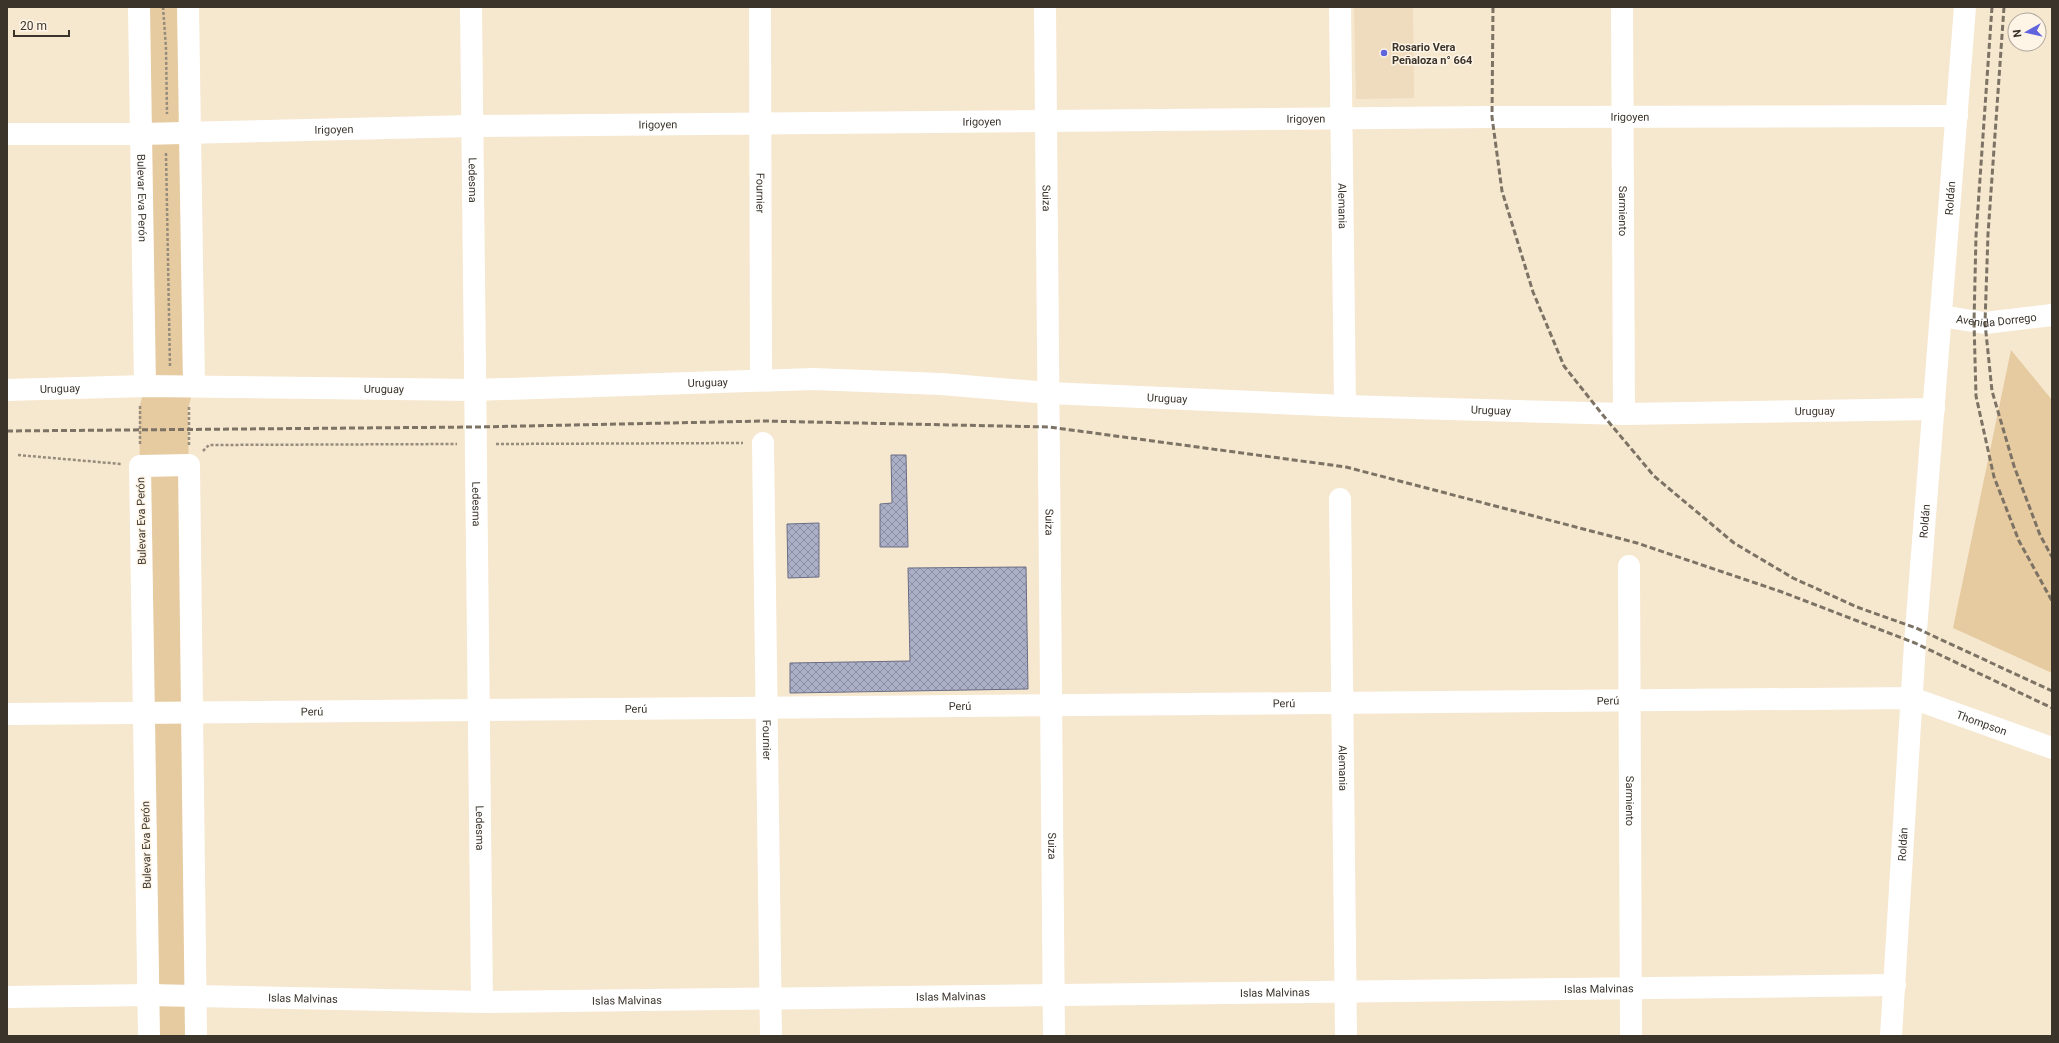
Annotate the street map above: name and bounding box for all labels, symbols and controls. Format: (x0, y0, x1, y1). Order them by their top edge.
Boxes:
scale bar (14, 12, 69, 38)
north arrow (2007, 12, 2047, 52)
text: 20 m (20, 19, 47, 33)
text: N (2011, 28, 2025, 38)
place label: Rosario Vera Peñaloza n° 664 (1392, 41, 1473, 67)
marker: Rosario Vera Peñaloza n° 664 (1379, 48, 1389, 58)
street label: Irigoyen (1610, 111, 1649, 124)
street label: Irigoyen (1286, 112, 1325, 126)
street label: Irigoyen (962, 115, 1001, 129)
street label: Irigoyen (638, 118, 677, 132)
street label: Irigoyen (314, 123, 354, 137)
street label: Bulevar Eva Perón (134, 154, 149, 242)
street label: Ledesma (466, 157, 479, 203)
street label: Fournier (753, 173, 767, 213)
street label: Roldán (1943, 181, 1958, 216)
street label: Alemania (1335, 183, 1349, 229)
street label: Suiza (1040, 185, 1053, 211)
street label: Sarmiento (1616, 186, 1629, 236)
street label: Avenida Dorrego (1955, 311, 2037, 330)
street label: Uruguay (687, 376, 729, 390)
street label: Uruguay (40, 382, 81, 396)
street label: Uruguay (364, 383, 405, 396)
street label: Uruguay (1147, 391, 1188, 406)
street label: Uruguay (1471, 404, 1512, 418)
street label: Uruguay (1795, 405, 1836, 418)
street label: Bulevar Eva Perón (134, 477, 149, 565)
street label: Ledesma (469, 481, 483, 527)
street label: Roldán (1917, 504, 1933, 539)
street label: Suiza (1042, 509, 1056, 535)
street label: Perú (1597, 694, 1619, 708)
street label: Perú (1273, 697, 1295, 710)
street label: Perú (949, 700, 971, 713)
street label: Perú (625, 703, 647, 716)
street label: Perú (301, 705, 323, 719)
street label: Thompson (1954, 708, 2009, 738)
street label: Fournier (760, 720, 773, 761)
street label: Alemania (1336, 745, 1349, 791)
street label: Sarmiento (1623, 776, 1636, 826)
street label: Bulevar Eva Perón (139, 801, 154, 889)
street label: Ledesma (473, 805, 486, 851)
street label: Roldán (1896, 827, 1911, 862)
street label: Suiza (1045, 833, 1058, 859)
street label: Islas Malvinas (1564, 982, 1634, 996)
street label: Islas Malvinas (1240, 986, 1310, 1000)
street label: Islas Malvinas (916, 990, 986, 1004)
street label: Islas Malvinas (268, 992, 338, 1006)
street label: Islas Malvinas (592, 994, 662, 1008)

